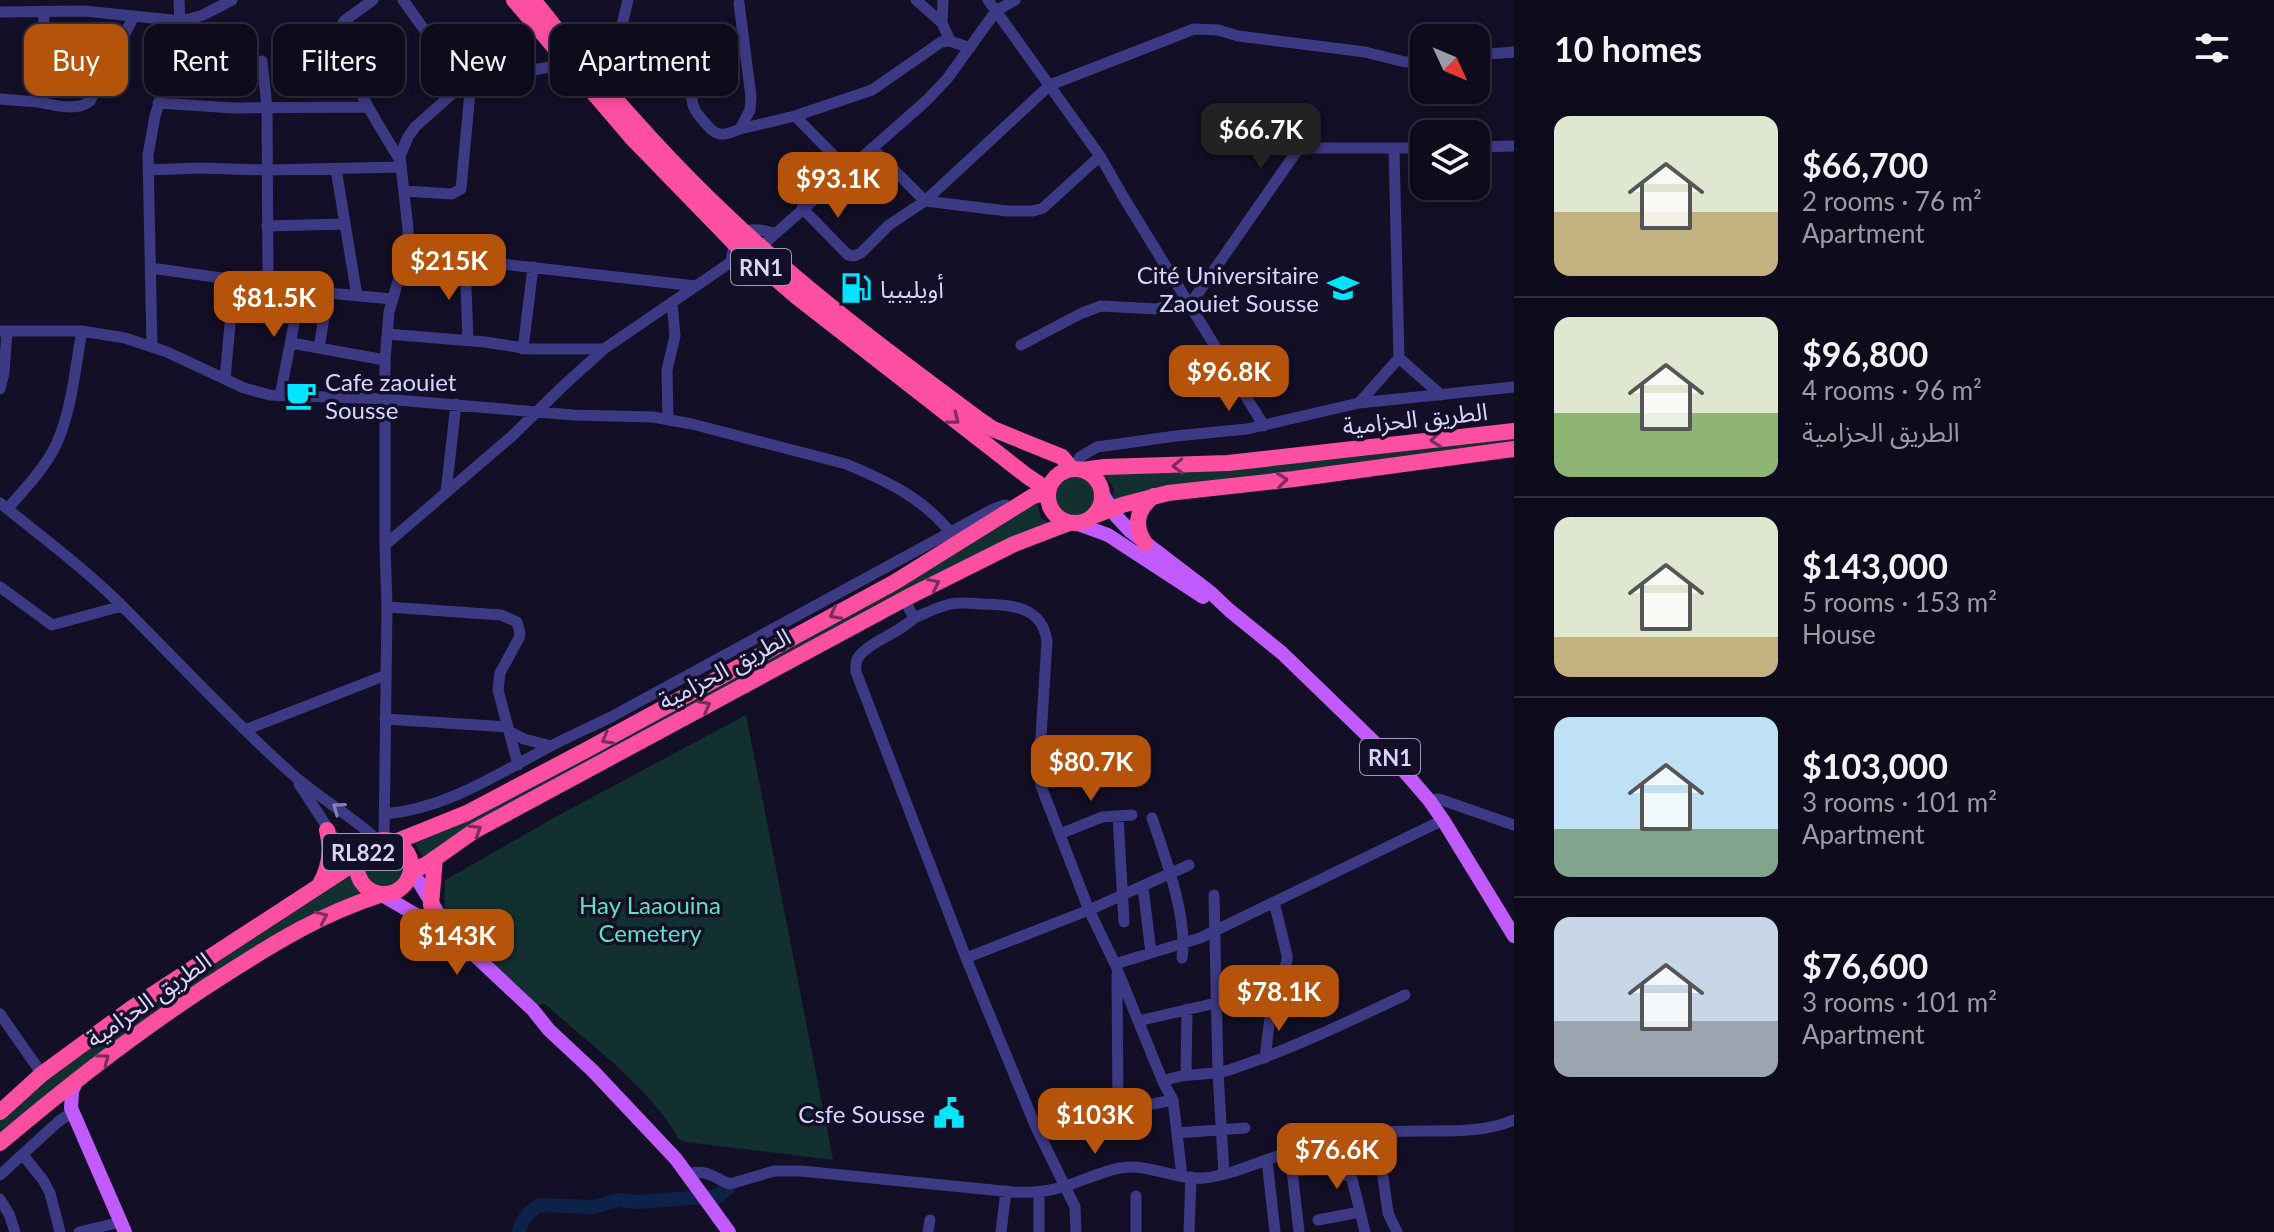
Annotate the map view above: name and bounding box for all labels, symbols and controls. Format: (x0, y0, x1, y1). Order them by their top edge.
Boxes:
chip: Buy (24, 24, 128, 96)
chip: Rent (144, 24, 257, 96)
chip: Filters (273, 24, 405, 96)
chip: New (421, 24, 534, 96)
chip: Apartment (550, 24, 738, 96)
north arrow (1410, 24, 1490, 104)
map controls (1410, 24, 1490, 200)
icon: filters (2190, 26, 2234, 70)
text: 10 homes (1554, 28, 1702, 69)
pin: $66.7K (1196, 103, 1326, 171)
text: $66.7K (1219, 113, 1303, 145)
button: layers (1410, 120, 1490, 200)
text: $66,700 (1802, 144, 1928, 185)
icon: home (1618, 148, 1714, 244)
pin: $93.1K (773, 152, 903, 220)
text: $93.1K (796, 162, 880, 194)
text: 2 rooms · 76 m² (1802, 185, 1982, 217)
text: Apartment (1802, 217, 1925, 249)
pin: $215K (393, 234, 505, 302)
text: $215K (410, 244, 488, 276)
road number: RN1 (731, 249, 791, 285)
place label: Cité Universitaire Zaouiet Sousse (1137, 260, 1319, 317)
pin: $81.5K (209, 271, 339, 339)
fuel station icon: أويليبيا (839, 271, 873, 305)
school or university icon: Cité Universitaire Zaouiet Sousse (1326, 271, 1360, 305)
place label: أويليبيا (880, 273, 944, 304)
text: $81.5K (232, 281, 316, 313)
text: $96,800 (1802, 333, 1928, 374)
pin: $96.8K (1164, 345, 1294, 413)
icon: home (1618, 349, 1714, 445)
text: $96.8K (1187, 355, 1271, 387)
place label: Cafe zaouiet Sousse (325, 367, 457, 424)
text: 4 rooms · 96 m² (1802, 374, 1982, 406)
cafe icon: Cafe zaouiet Sousse (284, 378, 318, 412)
street label: الطريق الحزامية (1341, 396, 1489, 442)
one-way arrow (945, 410, 960, 424)
text: الطريق الحزامية (1802, 416, 1960, 448)
one-way arrow (1430, 431, 1443, 448)
one-way arrow (1171, 457, 1184, 474)
one-way arrow (1276, 472, 1289, 489)
text: $143,000 (1802, 545, 1948, 586)
icon: home (1618, 549, 1714, 645)
one-way arrow (926, 578, 941, 594)
text: 5 rooms · 153 m² (1802, 586, 1997, 618)
one-way arrow (829, 605, 843, 620)
text: House (1802, 618, 1876, 650)
street label: الطريق الحزامية (653, 621, 796, 717)
one-way arrow (696, 700, 710, 716)
one-way arrow (601, 729, 616, 745)
pin: $80.7K (1026, 735, 1156, 803)
road number: RN1 (1360, 739, 1420, 775)
text: $80.7K (1049, 745, 1133, 777)
text: $103,000 (1802, 745, 1948, 786)
icon: home (1618, 749, 1714, 845)
text: 3 rooms · 101 m² (1802, 786, 1997, 818)
one-way arrow (332, 803, 346, 818)
text: Apartment (1802, 818, 1925, 850)
one-way arrow (468, 825, 482, 840)
road number: RL822 (323, 834, 403, 870)
park label: Hay Laaouina Cemetery (579, 890, 721, 947)
pin: $143K (401, 909, 513, 977)
one-way arrow (314, 911, 328, 927)
text: $143K (418, 919, 496, 951)
street label: الطريق الحزامية (80, 945, 217, 1054)
text: $76,600 (1802, 945, 1928, 986)
icon: home (1618, 949, 1714, 1045)
pin: $78.1K (1214, 965, 1344, 1033)
text: $78.1K (1237, 975, 1321, 1007)
text: 3 rooms · 101 m² (1802, 986, 1997, 1018)
text: Apartment (1802, 1018, 1925, 1050)
one-way arrow (95, 1054, 110, 1068)
pin: $103K (1039, 1088, 1151, 1156)
public building icon: Csfe Sousse (932, 1096, 966, 1130)
text: $103K (1056, 1098, 1134, 1130)
place label: Csfe Sousse (798, 1099, 925, 1128)
pin: $76.6K (1272, 1123, 1402, 1191)
text: $76.6K (1295, 1133, 1379, 1165)

